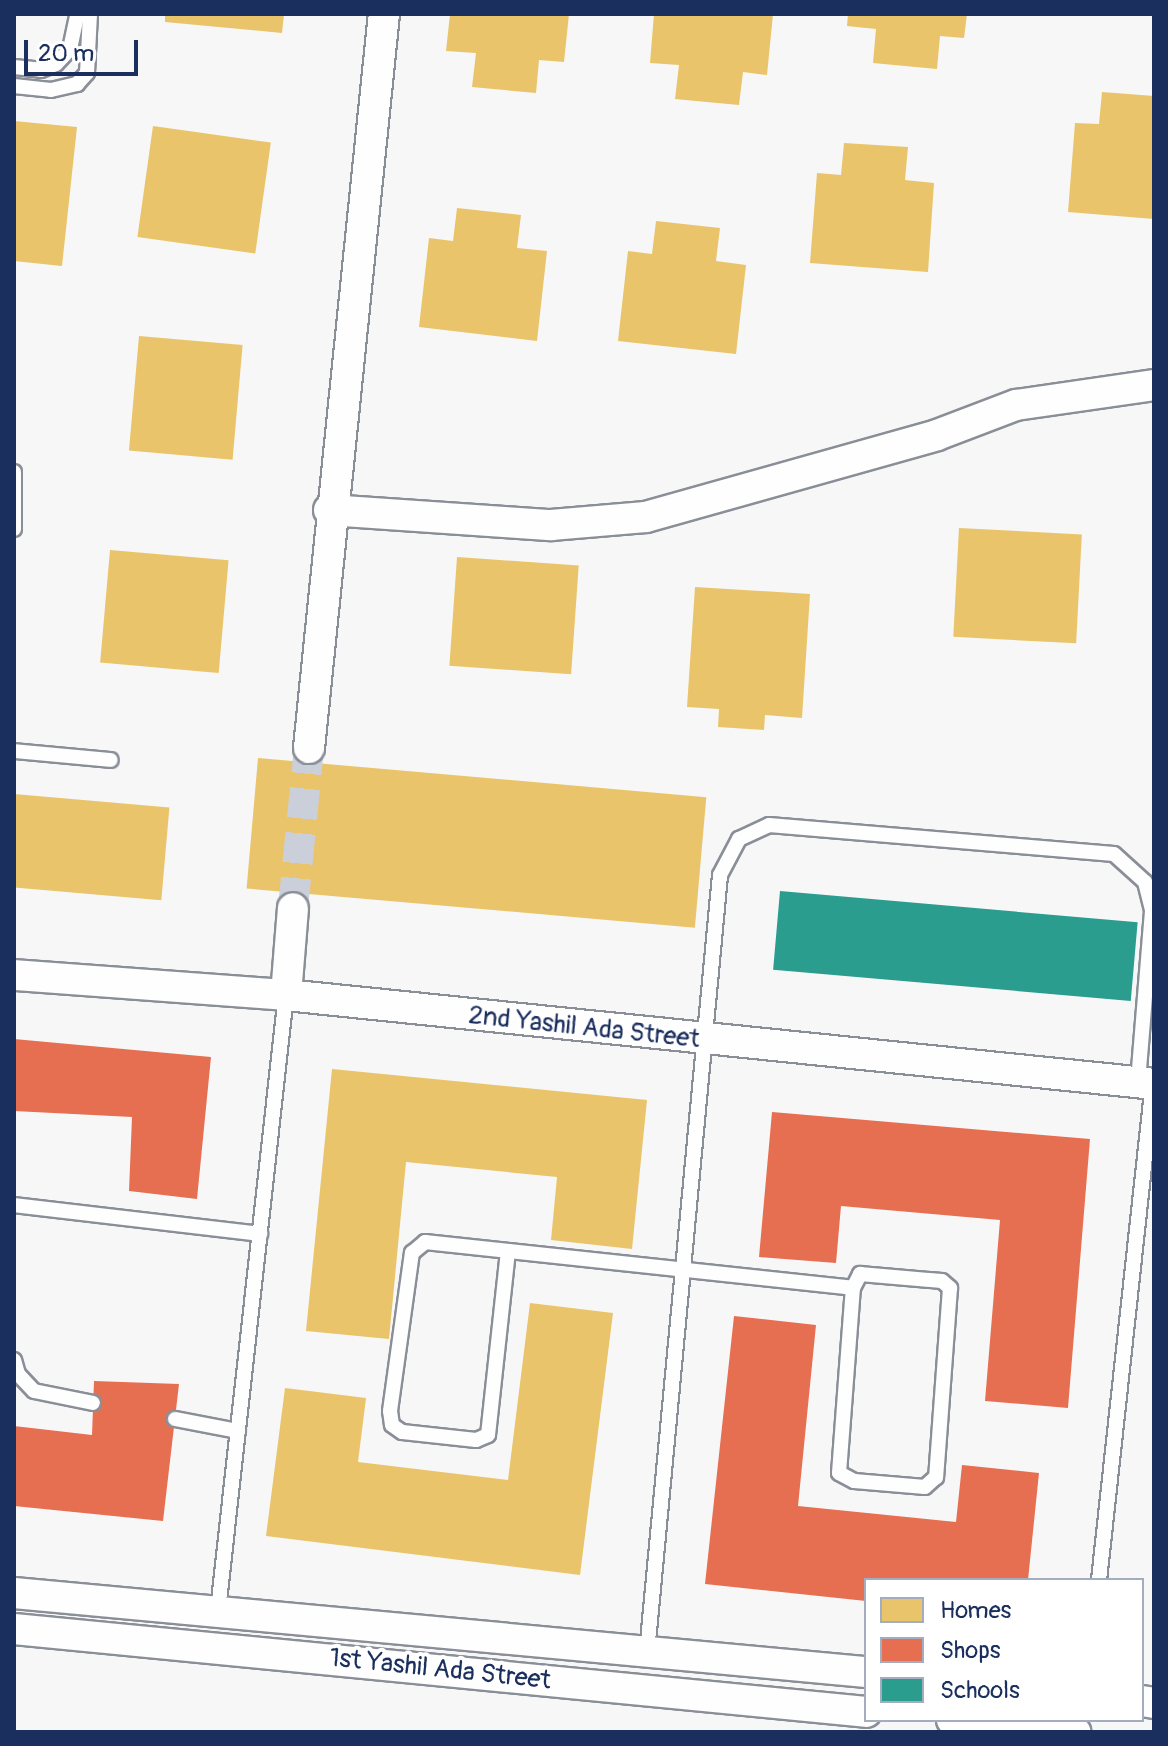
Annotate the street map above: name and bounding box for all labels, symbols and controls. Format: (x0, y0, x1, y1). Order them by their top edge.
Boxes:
scale bar (28, 24, 142, 74)
text: 20 m (38, 39, 94, 68)
street label: 2nd Yashil Ada Street (467, 1000, 701, 1056)
legend (864, 1578, 1144, 1722)
text: Homes (940, 1596, 1011, 1625)
text: Shops (940, 1636, 1000, 1665)
street label: 1st Yashil Ada Street (328, 1643, 552, 1697)
text: Schools (940, 1676, 1020, 1705)

